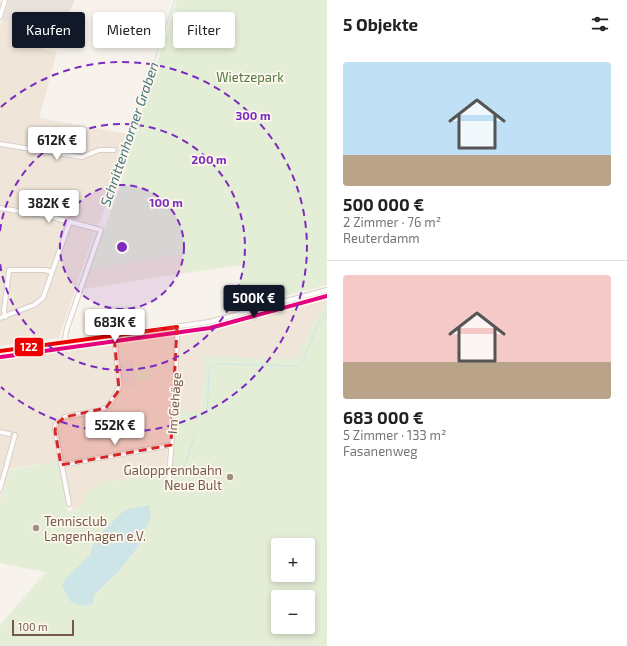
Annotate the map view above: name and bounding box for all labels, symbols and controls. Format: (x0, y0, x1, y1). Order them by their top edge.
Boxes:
chip: Kaufen (12, 12, 85, 48)
chip: Mieten (93, 12, 165, 48)
chip: Filter (173, 12, 235, 48)
icon: filters (589, 13, 611, 35)
text: 5 Objekte (343, 14, 418, 34)
water label: Schnittenhorner Graben (96, 59, 162, 209)
park label: Wietzepark (216, 69, 284, 85)
icon: home (441, 88, 513, 160)
text: 300 m (235, 108, 271, 122)
pin: 612K € (24, 127, 90, 161)
text: 612K € (37, 132, 77, 148)
text: 200 m (191, 152, 227, 166)
pin: 382K € (16, 190, 82, 224)
text: 500 000 € (343, 194, 424, 214)
text: 382K € (28, 195, 70, 211)
text: 100 m (149, 195, 183, 209)
text: 2 Zimmer · 76 m² (343, 214, 441, 230)
text: Reuterdamm (343, 230, 420, 246)
centre of rings (115, 240, 129, 254)
pin: 500K € (221, 285, 287, 319)
text: 500K € (233, 290, 275, 306)
icon: home (441, 301, 513, 373)
pin: 683K € (82, 309, 148, 343)
text: 683K € (94, 314, 136, 330)
line badge: 122 (14, 337, 44, 357)
text: 122 (20, 340, 38, 353)
street label: Im Gehäge (164, 372, 184, 434)
text: 683 000 € (343, 407, 424, 427)
pin: 552K € (82, 412, 148, 446)
text: 552K € (94, 417, 136, 433)
text: 5 Zimmer · 133 m² (343, 427, 446, 443)
text: Fasanenweg (343, 443, 418, 459)
place label: Galopprennbahn Neue Bult (124, 462, 222, 493)
marker: Galopprennbahn Neue Bult (225, 472, 235, 482)
place label: Tennisclub Langenhagen e.V. (44, 513, 146, 544)
marker: Tennisclub Langenhagen e.V. (31, 523, 41, 533)
map controls (271, 538, 315, 634)
button: + (271, 538, 315, 582)
button: − (271, 590, 315, 634)
scale bar (12, 618, 74, 637)
text: 100 m (18, 620, 48, 633)

